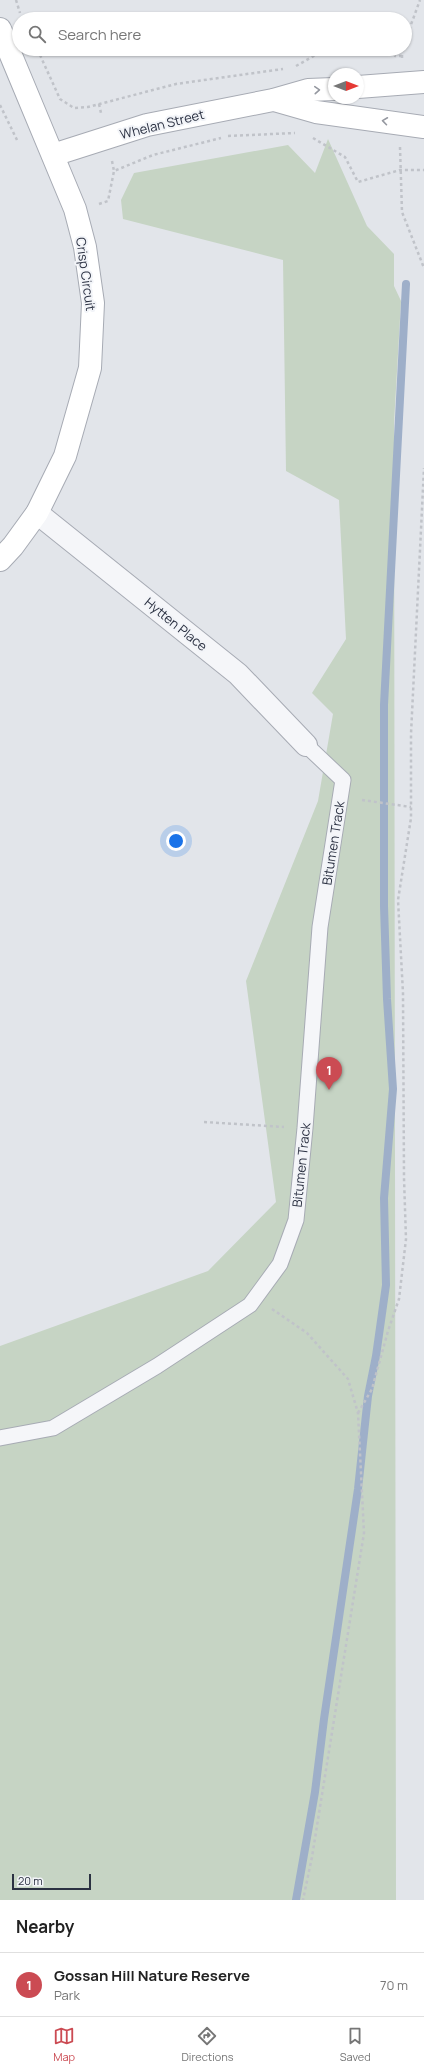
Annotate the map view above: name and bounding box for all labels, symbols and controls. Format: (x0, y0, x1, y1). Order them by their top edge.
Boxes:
search box (12, 12, 412, 56)
icon: search (26, 23, 48, 45)
text: Search here (58, 24, 141, 45)
north arrow (328, 68, 364, 104)
one-way arrow (314, 85, 320, 94)
street label: Whelan Street (118, 105, 206, 143)
one-way arrow (382, 117, 389, 126)
street label: Crisp Circuit (72, 236, 100, 312)
street label: Hytten Place (141, 593, 211, 655)
street label: Bitumen Track (317, 799, 349, 886)
your location (166, 831, 186, 851)
pin: 1 (316, 1057, 342, 1090)
street label: Bitumen Track (288, 1121, 314, 1208)
scale bar (12, 1872, 91, 1891)
text: 20 m (18, 1873, 43, 1888)
text: Nearby (16, 1915, 74, 1938)
text: Gossan Hill Nature Reserve (54, 1965, 250, 1986)
text: 1 (26, 1976, 32, 1994)
text: 70 m (380, 1976, 408, 1994)
text: Park (54, 1986, 80, 2004)
tab: Map (53, 2025, 75, 2064)
tab: Directions (181, 2025, 234, 2064)
tab: Saved (340, 2025, 371, 2064)

